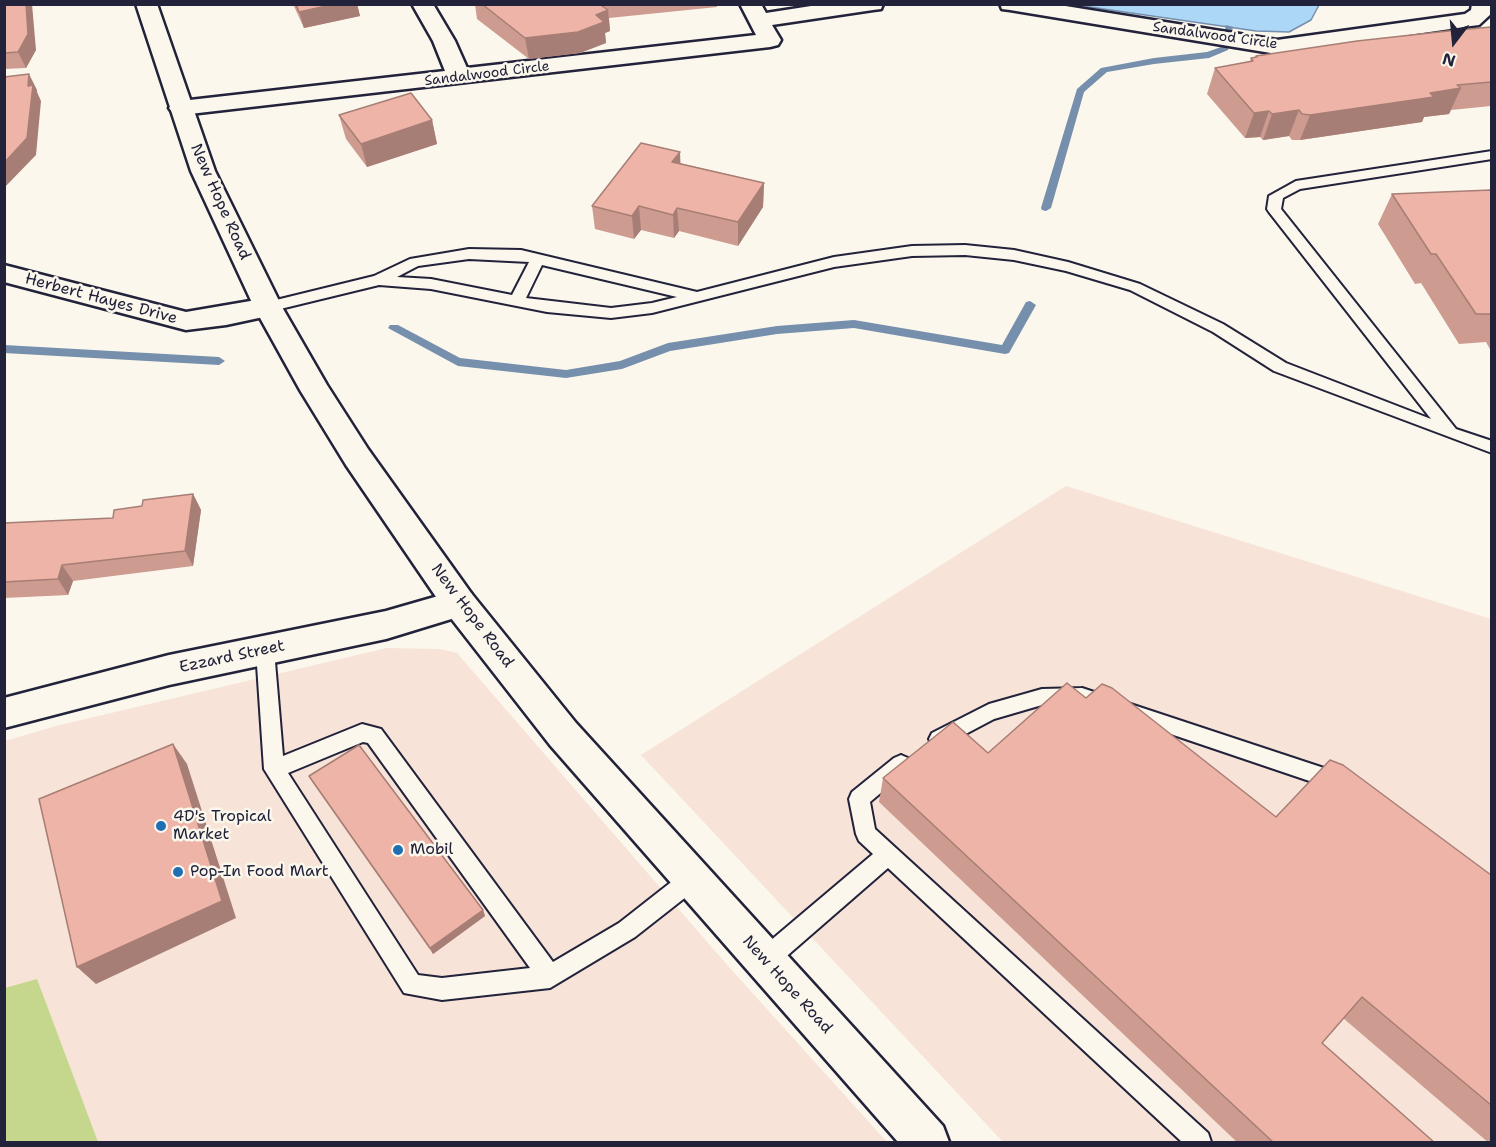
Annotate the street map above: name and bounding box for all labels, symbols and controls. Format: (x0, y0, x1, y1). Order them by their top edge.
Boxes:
north arrow (1424, 12, 1484, 72)
street label: Sandalwood Circle (1152, 19, 1278, 53)
text: N (1440, 48, 1458, 72)
street label: Sandalwood Circle (424, 58, 550, 90)
street label: New Hope Road (186, 141, 254, 263)
street label: Herbert Hayes Drive (23, 269, 179, 329)
street label: New Hope Road (427, 560, 517, 672)
street label: Ezzard Street (178, 636, 286, 678)
place label: 4D's Tropical Market (173, 807, 272, 845)
marker: 4D's Tropical Market (154, 819, 168, 833)
place label: Mobil (410, 840, 453, 860)
marker: Mobil (391, 843, 405, 857)
place label: Pop-In Food Mart (190, 862, 329, 882)
marker: Pop-In Food Mart (171, 865, 185, 879)
street label: New Hope Road (738, 932, 836, 1038)

